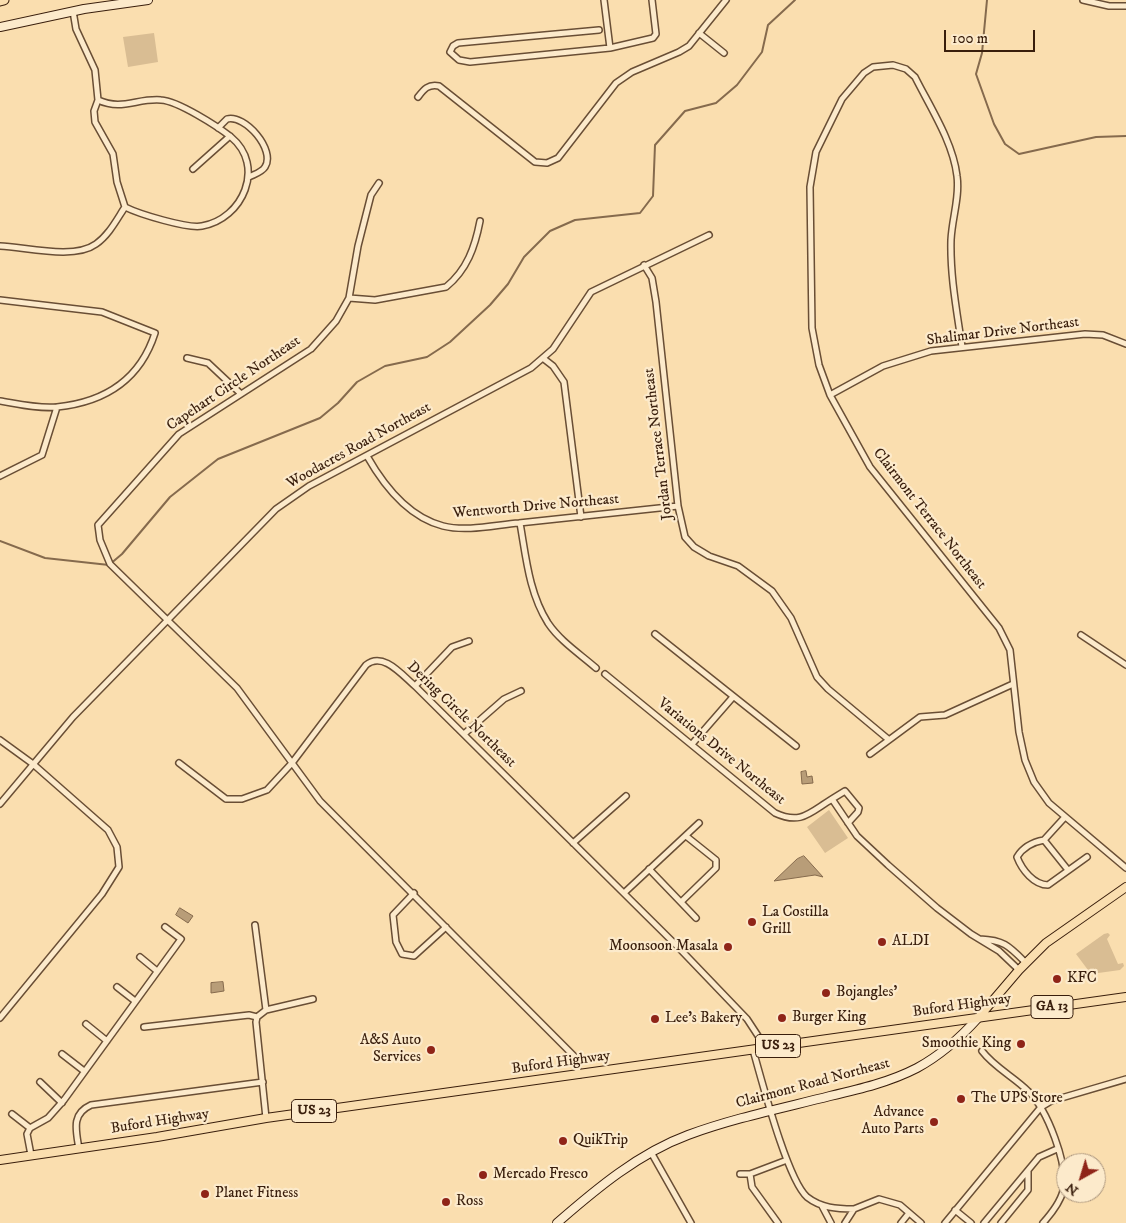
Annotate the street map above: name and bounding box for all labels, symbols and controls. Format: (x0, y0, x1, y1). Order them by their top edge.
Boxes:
scale bar (946, 20, 1037, 52)
text: 100 m (952, 29, 988, 48)
street label: Shalimar Drive Northeast (926, 314, 1080, 350)
street label: Capehart Circle Northeast (164, 333, 304, 435)
street label: Jordan Terrace Northeast (641, 367, 677, 521)
street label: Woodacres Road Northeast (284, 399, 434, 493)
street label: Clairmont Terrace Northeast (868, 445, 990, 593)
street label: Wentworth Drive Northeast (452, 491, 620, 523)
street label: Dering Circle Northeast (403, 658, 519, 772)
street label: Variations Drive Northeast (653, 695, 789, 809)
place label: La Costilla Grill (762, 904, 829, 939)
marker: La Costilla Grill (746, 916, 758, 928)
place label: ALDI (892, 933, 930, 951)
marker: ALDI (876, 936, 888, 948)
place label: Moonsoon Masala (609, 938, 718, 956)
marker: Moonsoon Masala (722, 941, 734, 953)
place label: KFC (1067, 970, 1097, 988)
marker: KFC (1051, 973, 1063, 985)
place label: Bojangles' (836, 984, 897, 1002)
marker: Bojangles' (820, 987, 832, 999)
street label: Buford Highway (912, 990, 1012, 1022)
road number: GA 13 (1031, 996, 1073, 1019)
place label: Burger King (792, 1009, 866, 1027)
place label: Lee's Bakery (665, 1010, 742, 1028)
marker: Burger King (776, 1012, 788, 1024)
marker: Lee's Bakery (649, 1013, 661, 1025)
place label: A&S Auto Services (360, 1032, 421, 1067)
road number: US 23 (756, 1034, 800, 1058)
place label: Smoothie King (922, 1035, 1011, 1053)
marker: Smoothie King (1015, 1038, 1027, 1050)
marker: A&S Auto Services (425, 1044, 437, 1056)
street label: Buford Highway (511, 1047, 611, 1079)
street label: Clairmont Road Northeast (734, 1055, 892, 1113)
place label: The UPS Store (971, 1090, 1063, 1108)
marker: The UPS Store (955, 1093, 967, 1105)
road number: US 23 (292, 1100, 336, 1122)
place label: Advance Auto Parts (861, 1104, 924, 1139)
street label: Buford Highway (109, 1105, 211, 1139)
marker: Advance Auto Parts (928, 1116, 940, 1128)
place label: QuikTrip (573, 1132, 628, 1150)
marker: QuikTrip (557, 1135, 569, 1147)
north arrow (1056, 1153, 1106, 1203)
place label: Mercado Fresco (493, 1166, 588, 1184)
marker: Mercado Fresco (477, 1169, 489, 1181)
text: N (1062, 1178, 1082, 1199)
place label: Planet Fitness (215, 1185, 298, 1203)
marker: Planet Fitness (199, 1188, 211, 1200)
place label: Ross (456, 1193, 483, 1211)
marker: Ross (440, 1196, 452, 1208)

